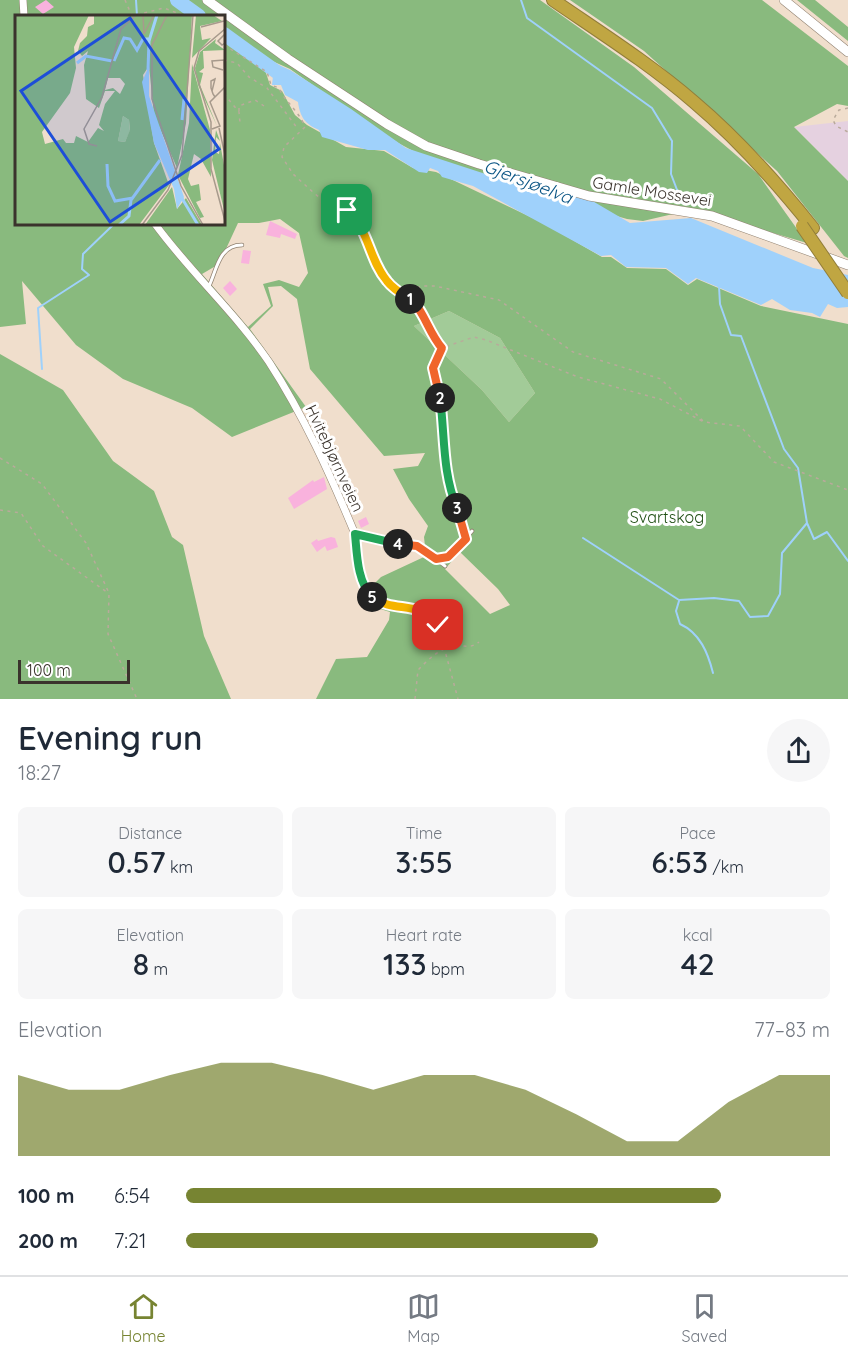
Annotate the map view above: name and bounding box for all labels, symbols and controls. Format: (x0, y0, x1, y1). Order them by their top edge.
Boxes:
inset map (15, 15, 225, 225)
water label: Gjersjøelva (481, 154, 577, 209)
street label: Gamle Mossevei (591, 172, 713, 210)
pin (321, 184, 372, 235)
icon: arrive (330, 193, 363, 226)
pin: 1 (395, 284, 425, 314)
text: 1 (407, 289, 413, 309)
pin: 2 (425, 383, 455, 413)
text: 2 (435, 388, 445, 408)
street label: Hvitebjørnveien (301, 401, 369, 515)
pin: 3 (442, 493, 472, 523)
text: 3 (453, 498, 461, 518)
park label: Svartskog (630, 507, 704, 527)
pin: 4 (383, 529, 413, 559)
text: 4 (393, 534, 403, 554)
pin: 5 (357, 582, 387, 612)
text: 5 (367, 587, 377, 607)
pin (412, 599, 463, 650)
icon: check (421, 608, 454, 641)
scale bar (18, 657, 130, 684)
text: 100 m (27, 660, 71, 680)
text: Evening run (18, 717, 203, 758)
button: share (767, 719, 830, 782)
text: 18:27 (18, 760, 61, 785)
text: Distance (118, 823, 182, 843)
text: Time (406, 823, 442, 843)
text: Pace (679, 823, 716, 843)
text: 0.57 (108, 843, 166, 881)
text: 3:55 (395, 843, 453, 881)
text: 6:53 (651, 843, 708, 881)
text: km (166, 857, 193, 877)
text: /km (708, 857, 744, 877)
text: Elevation (117, 925, 184, 945)
text: Heart rate (386, 925, 462, 945)
text: kcal (683, 925, 713, 945)
text: 8 (133, 945, 149, 983)
text: 133 (383, 945, 427, 983)
text: 42 (681, 945, 715, 983)
text: m (149, 959, 168, 979)
text: bpm (427, 959, 465, 979)
text: Elevation (18, 1017, 102, 1042)
text: 77–83 m (754, 1017, 830, 1042)
text: 100 m (18, 1183, 74, 1208)
text: 6:54 (114, 1183, 150, 1208)
text: 200 m (18, 1228, 78, 1253)
text: 7:21 (114, 1228, 146, 1253)
tab: Home (121, 1290, 166, 1346)
tab: Map (407, 1290, 440, 1346)
tab: Saved (682, 1290, 727, 1346)

